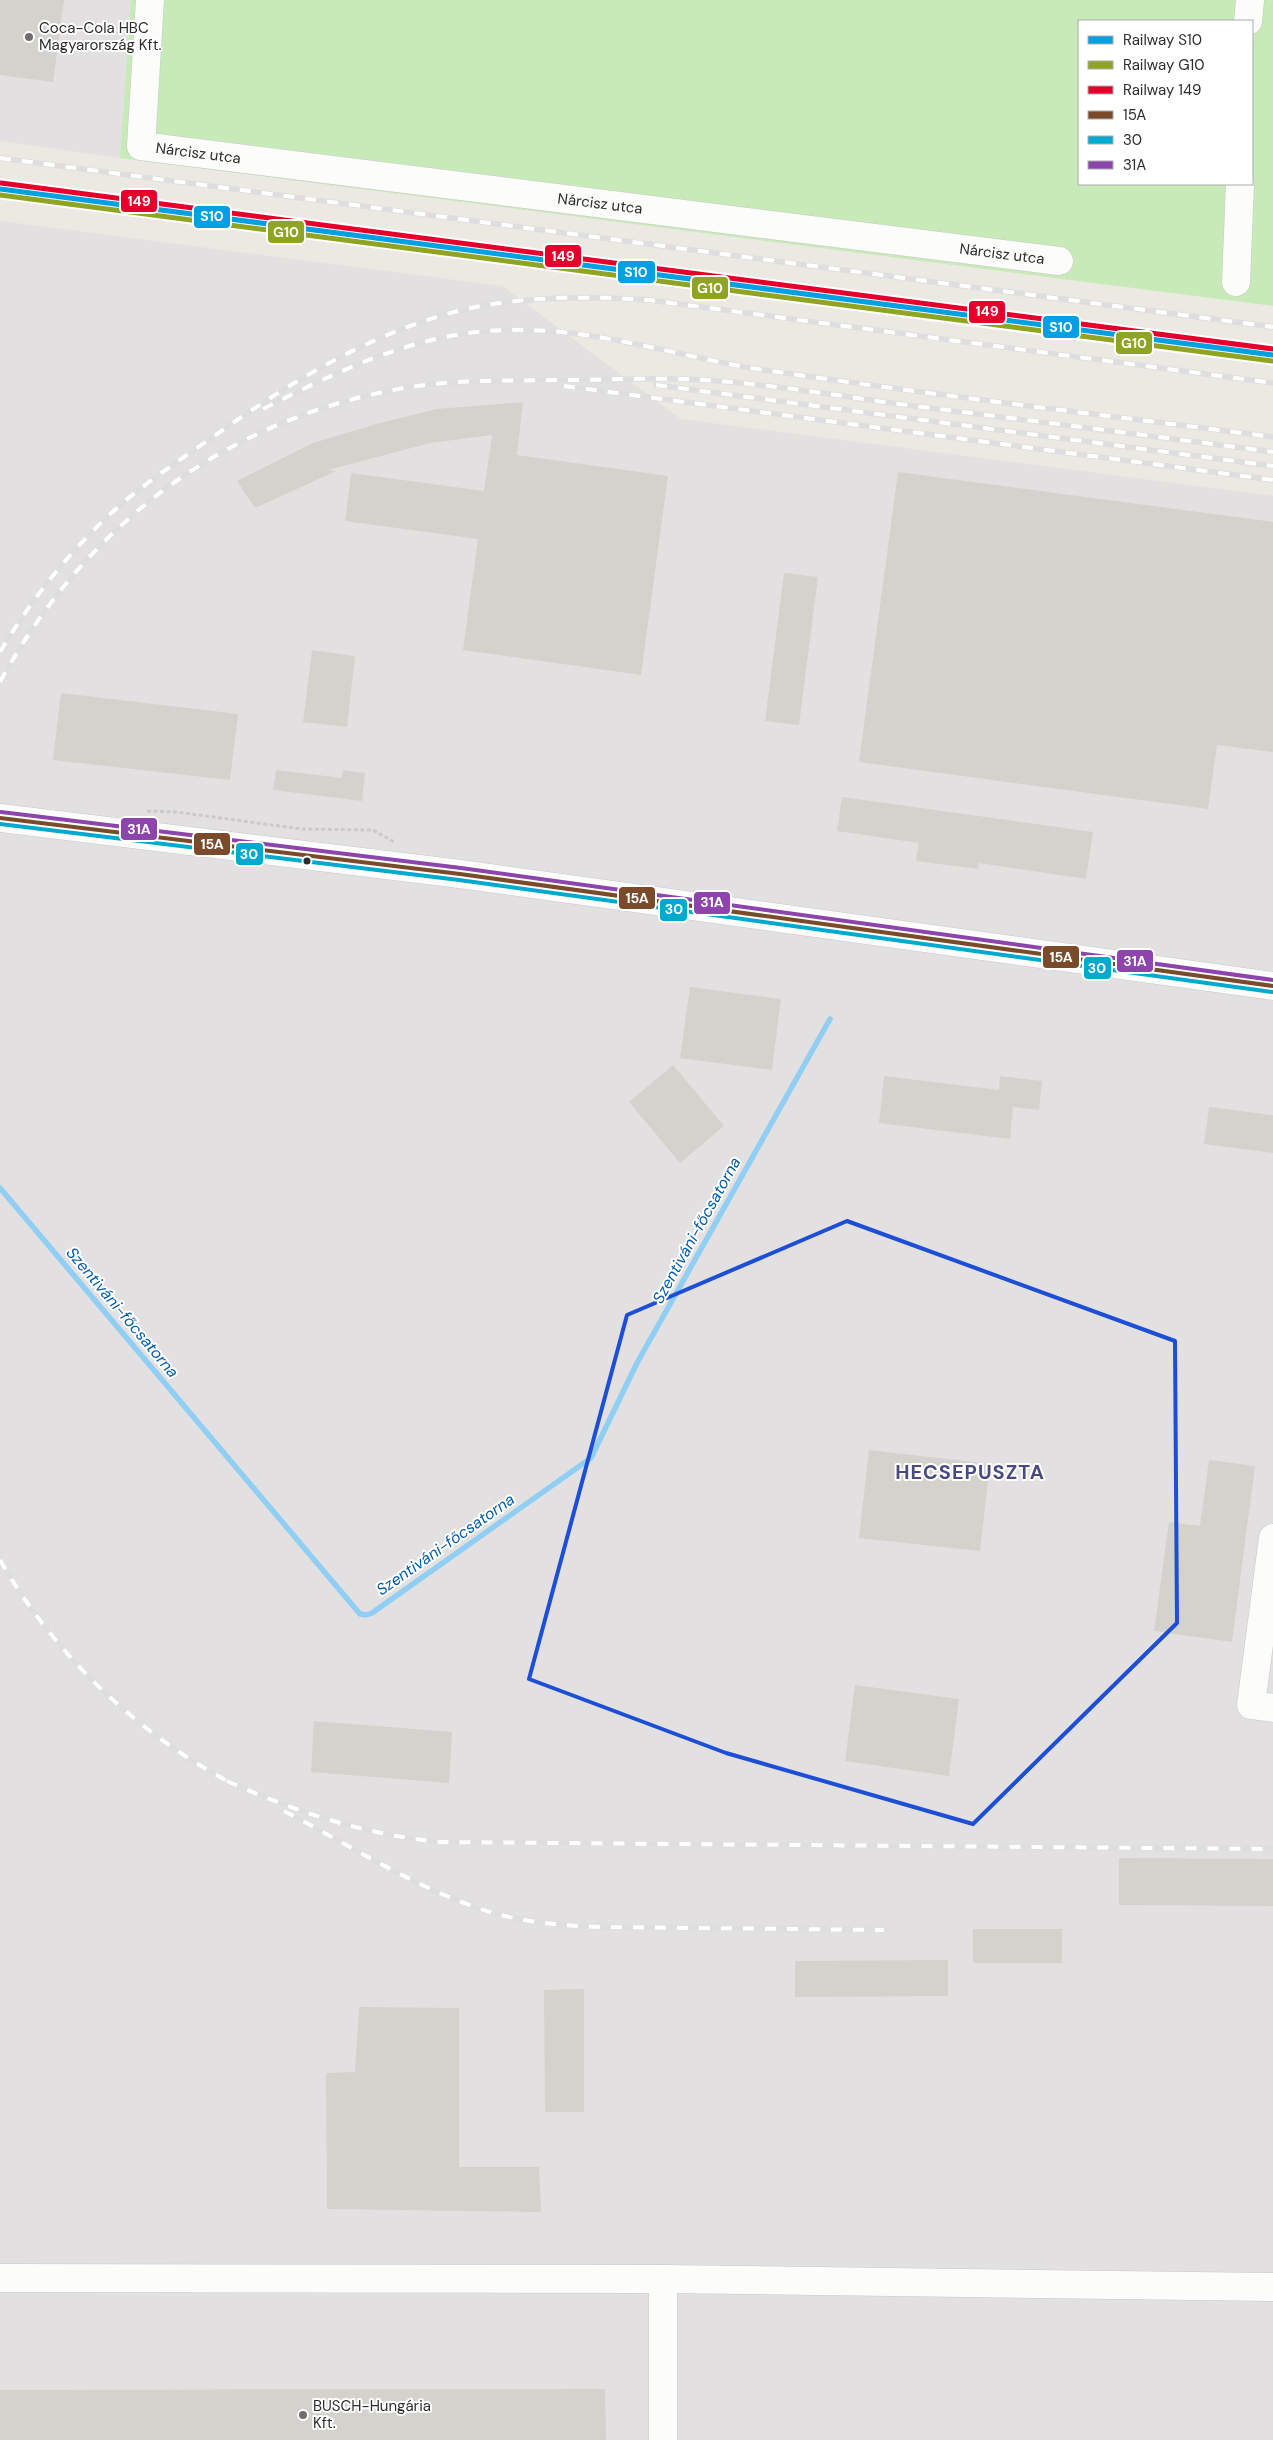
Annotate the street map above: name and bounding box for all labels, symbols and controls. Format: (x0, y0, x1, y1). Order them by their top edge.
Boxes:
place label: Coca-Cola HBC Magyarország Kft. (39, 18, 162, 55)
legend (1078, 20, 1253, 185)
text: Railway S10 (1123, 30, 1202, 50)
marker: Coca-Cola HBC Magyarország Kft. (23, 31, 35, 43)
text: Railway G10 (1123, 55, 1205, 75)
text: Railway 149 (1123, 80, 1201, 100)
text: 15A (1123, 105, 1146, 125)
text: 30 (1123, 130, 1142, 150)
street label: Nárcisz utca (155, 138, 242, 168)
text: 31A (1123, 155, 1146, 175)
street label: Nárcisz utca (556, 188, 644, 219)
line badge: 149 (120, 189, 158, 213)
text: 149 (127, 192, 151, 210)
line badge: S10 (193, 205, 231, 229)
text: S10 (200, 207, 224, 225)
line badge: G10 (267, 220, 305, 244)
text: G10 (273, 223, 299, 241)
street label: Nárcisz utca (958, 239, 1046, 269)
line badge: 149 (544, 244, 582, 268)
text: 149 (551, 247, 575, 265)
line badge: S10 (617, 260, 656, 284)
text: S10 (624, 263, 648, 281)
line badge: G10 (691, 276, 729, 300)
text: G10 (697, 279, 723, 297)
line badge: 149 (968, 300, 1006, 324)
text: 149 (975, 302, 999, 320)
line badge: S10 (1042, 315, 1080, 339)
text: S10 (1049, 318, 1073, 336)
line badge: G10 (1115, 331, 1153, 355)
text: G10 (1121, 334, 1147, 352)
line badge: 31A (120, 817, 158, 841)
text: 31A (127, 820, 151, 838)
line badge: 15A (193, 832, 231, 856)
text: 15A (200, 835, 224, 853)
line badge: 30 (235, 842, 264, 866)
text: 30 (240, 845, 258, 863)
unlabelled marker (302, 856, 312, 866)
line badge: 15A (618, 886, 656, 910)
text: 15A (625, 889, 649, 907)
line badge: 31A (693, 891, 731, 915)
text: 31A (700, 893, 724, 911)
line badge: 30 (659, 898, 688, 922)
text: 30 (665, 900, 683, 918)
line badge: 15A (1042, 945, 1080, 969)
text: 15A (1049, 948, 1073, 966)
line badge: 31A (1116, 949, 1154, 973)
text: 31A (1123, 952, 1147, 970)
line badge: 30 (1083, 956, 1112, 980)
text: 30 (1088, 959, 1106, 977)
water label: Szentiváni-főcsatorna (647, 1153, 746, 1307)
water label: Szentiváni-főcsatorna (62, 1243, 184, 1382)
district label: HECSEPUSZTA (895, 1459, 1045, 1485)
water label: Szentiváni-főcsatorna (372, 1489, 519, 1600)
place label: BUSCH-Hungária Kft. (313, 2396, 431, 2433)
marker: BUSCH-Hungária Kft. (297, 2409, 309, 2421)

